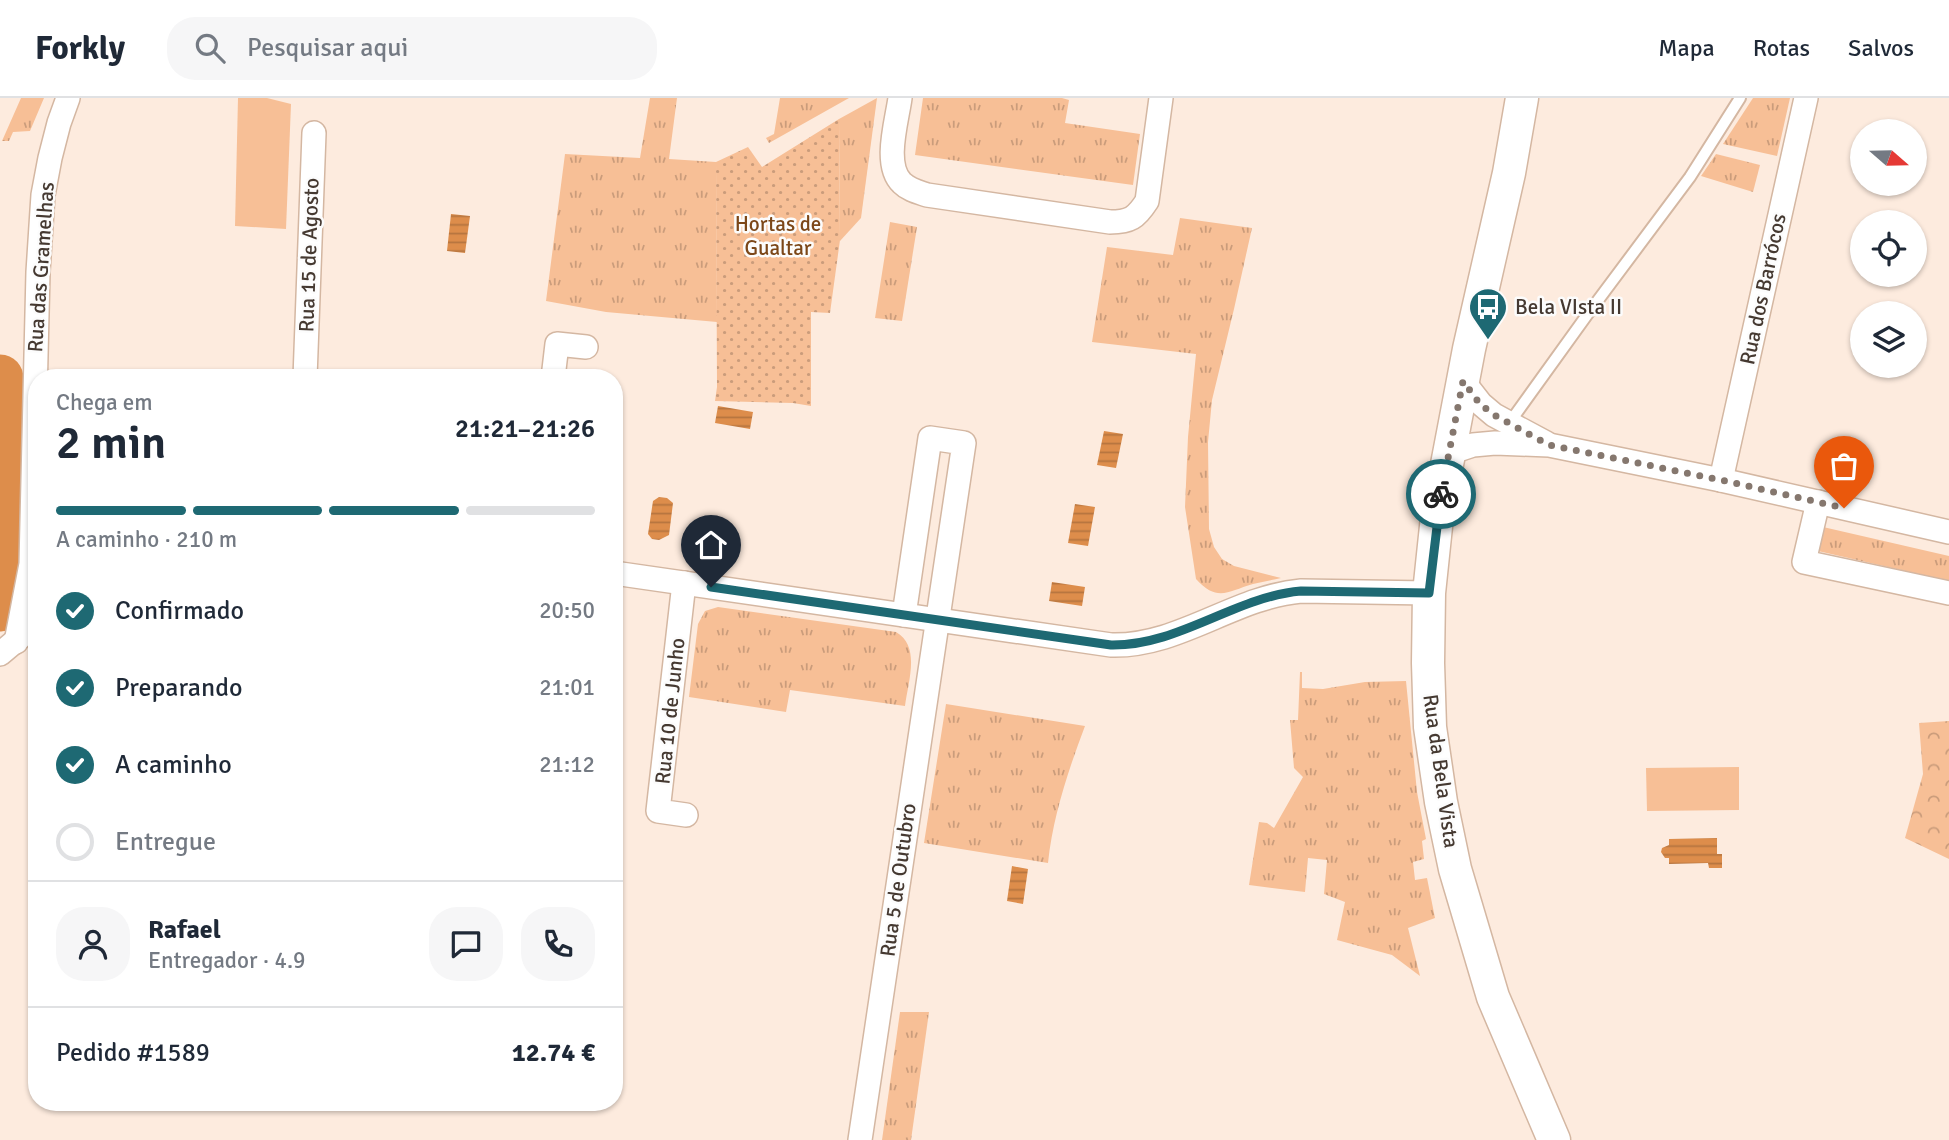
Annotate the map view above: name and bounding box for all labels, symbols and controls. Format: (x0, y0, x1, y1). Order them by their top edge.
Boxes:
search box (167, 17, 657, 80)
text: Forkly (35, 28, 125, 69)
icon: search (191, 29, 229, 67)
text: Pesquisar aqui (247, 32, 408, 64)
text: Mapa (1658, 33, 1715, 63)
text: Rotas (1753, 33, 1810, 63)
text: Salvos (1848, 33, 1914, 63)
north arrow (1850, 119, 1927, 196)
map controls (1850, 119, 1927, 378)
street label: Rua 15 de Agosto (293, 177, 325, 333)
street label: Rua das Gramelhas (22, 181, 60, 353)
button: locate (1850, 210, 1927, 287)
park label: Hortas de Gualtar (735, 211, 821, 261)
street label: Rua dos Barrócos (1734, 211, 1792, 367)
bus stop icon: Bela VIsta II (1467, 286, 1509, 341)
place label: Bela VIsta II (1515, 294, 1622, 320)
button: layers (1850, 301, 1927, 378)
text: Chega em (56, 388, 153, 417)
text: 21:21–21:26 (455, 413, 595, 445)
text: 2 min (56, 415, 166, 471)
pin (1814, 436, 1874, 508)
icon: bag (1825, 447, 1863, 485)
courier (1406, 459, 1476, 529)
icon: bike (1422, 475, 1460, 513)
pin (681, 515, 741, 587)
text: A caminho · 210 m (56, 525, 237, 554)
icon: home (692, 526, 730, 564)
icon: check (56, 592, 94, 630)
text: Confirmado (115, 595, 244, 627)
text: 20:50 (539, 596, 595, 625)
street label: Rua 10 de Junho (649, 636, 691, 786)
icon: check (56, 669, 94, 707)
text: Preparando (115, 672, 242, 704)
text: 21:01 (539, 673, 595, 702)
street label: Rua da Bela Vista (1417, 692, 1465, 850)
icon: check (56, 746, 94, 784)
text: A caminho (115, 749, 232, 781)
text: 21:12 (539, 750, 595, 779)
street label: Rua 5 de Outubro (874, 802, 922, 958)
text: Entregue (115, 826, 216, 858)
button: person (56, 907, 130, 981)
button: chat (429, 907, 503, 981)
button: phone (521, 907, 595, 981)
text: Rafael (148, 914, 221, 946)
text: Entregador · 4.9 (148, 946, 306, 975)
text: Pedido #1589 (56, 1037, 210, 1069)
text: 12.74 € (512, 1037, 595, 1069)

